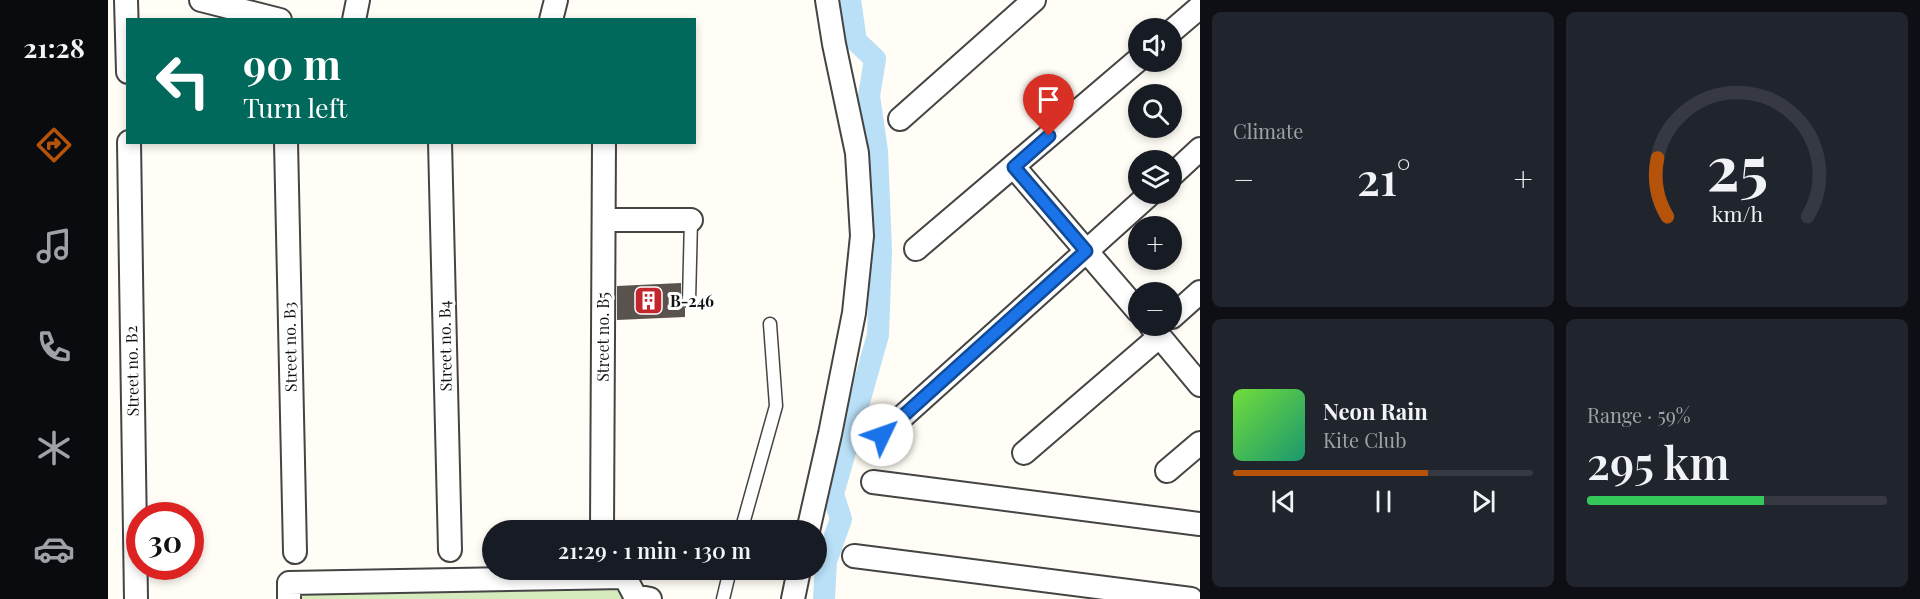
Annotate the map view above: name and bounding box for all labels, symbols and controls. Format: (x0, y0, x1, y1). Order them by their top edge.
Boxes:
map controls (1128, 18, 1182, 336)
button: sound (1128, 18, 1182, 72)
text: 21:28 (23, 29, 85, 65)
text: 90 m (243, 35, 341, 91)
icon: left (144, 42, 222, 120)
pin (1023, 74, 1074, 136)
icon: arrive (1032, 83, 1065, 116)
button: search (1128, 84, 1182, 138)
text: Turn left (243, 89, 347, 125)
text: Climate (1233, 117, 1303, 144)
text: 25 (1706, 123, 1768, 207)
icon: directions (33, 124, 75, 166)
text: 21° (1357, 147, 1411, 207)
button: layers (1128, 150, 1182, 204)
text: − (1233, 156, 1254, 200)
text: + (1514, 156, 1533, 200)
text: km/h (1711, 199, 1763, 227)
button: + (1128, 216, 1182, 270)
icon: music (33, 225, 75, 267)
button: − (1128, 282, 1182, 336)
building icon: B-246 (633, 285, 665, 317)
place label: B-246 (670, 290, 714, 311)
street label: Street no. B5 (592, 292, 613, 382)
street label: Street no. B4 (433, 300, 456, 392)
street label: Street no. B3 (278, 302, 301, 392)
icon: phone (33, 326, 75, 368)
street label: Street no. B2 (120, 326, 143, 417)
text: Neon Rain (1323, 396, 1428, 426)
text: Range · 59% (1587, 401, 1691, 428)
position arrow (850, 403, 914, 467)
text: Kite Club (1323, 426, 1407, 453)
icon: climate (33, 427, 75, 469)
text: 295 km (1587, 431, 1730, 491)
icon: previous (1267, 485, 1300, 518)
icon: pause (1367, 485, 1400, 518)
icon: next (1467, 485, 1500, 518)
speed limit sign: 30 (126, 502, 204, 580)
icon: car (33, 528, 75, 570)
text: 21:29 · 1 min · 130 m (558, 535, 751, 565)

